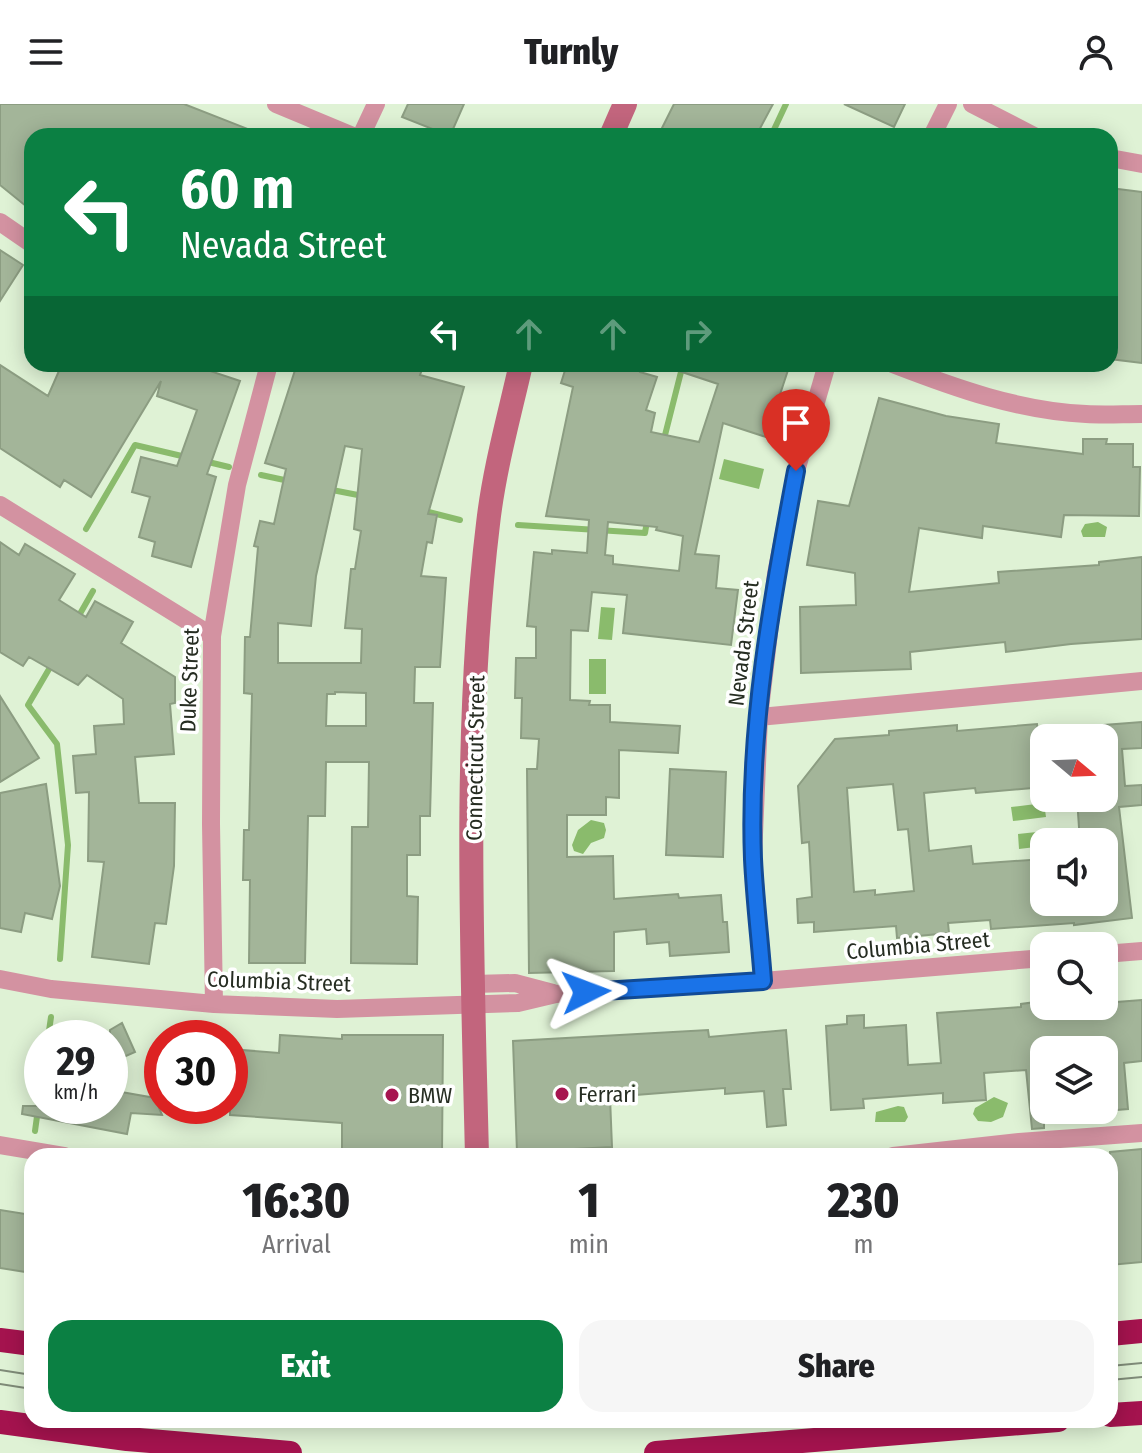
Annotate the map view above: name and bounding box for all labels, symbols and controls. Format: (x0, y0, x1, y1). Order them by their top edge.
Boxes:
icon: menu (24, 30, 68, 74)
text: Turnly (524, 30, 618, 74)
icon: person (1074, 30, 1118, 74)
text: 60 m (180, 156, 294, 223)
icon: left (48, 160, 152, 264)
text: Nevada Street (180, 224, 387, 268)
icon: left (423, 312, 467, 356)
icon: ahead (507, 312, 551, 356)
icon: ahead (591, 312, 635, 356)
icon: right (675, 312, 719, 356)
pin (762, 389, 830, 471)
icon: arrive (774, 401, 818, 445)
street label: Nevada Street (722, 578, 765, 707)
street label: Duke Street (174, 627, 205, 733)
street label: Connecticut Street (461, 674, 490, 841)
north arrow (1030, 724, 1118, 812)
map controls (1030, 724, 1118, 1124)
button: sound (1030, 828, 1118, 916)
street label: Columbia Street (845, 926, 992, 965)
button: search (1030, 932, 1118, 1020)
position arrow (544, 950, 628, 1034)
street label: Columbia Street (207, 965, 352, 998)
speed limit sign: 30 (144, 1020, 248, 1124)
button: layers (1030, 1036, 1118, 1124)
text: 29 (56, 1038, 95, 1086)
text: km/h (54, 1080, 98, 1104)
place label: Ferrari (578, 1081, 636, 1108)
place label: BMW (408, 1082, 452, 1109)
marker: Ferrari (553, 1085, 571, 1103)
marker: BMW (383, 1086, 401, 1104)
text: 16:30 (242, 1172, 350, 1230)
text: 1 (578, 1172, 599, 1230)
text: 230 (827, 1172, 900, 1230)
text: Arrival (262, 1229, 331, 1260)
text: min (569, 1229, 609, 1260)
text: m (853, 1229, 873, 1260)
button: Exit (48, 1320, 563, 1412)
button: Share (579, 1320, 1094, 1412)

